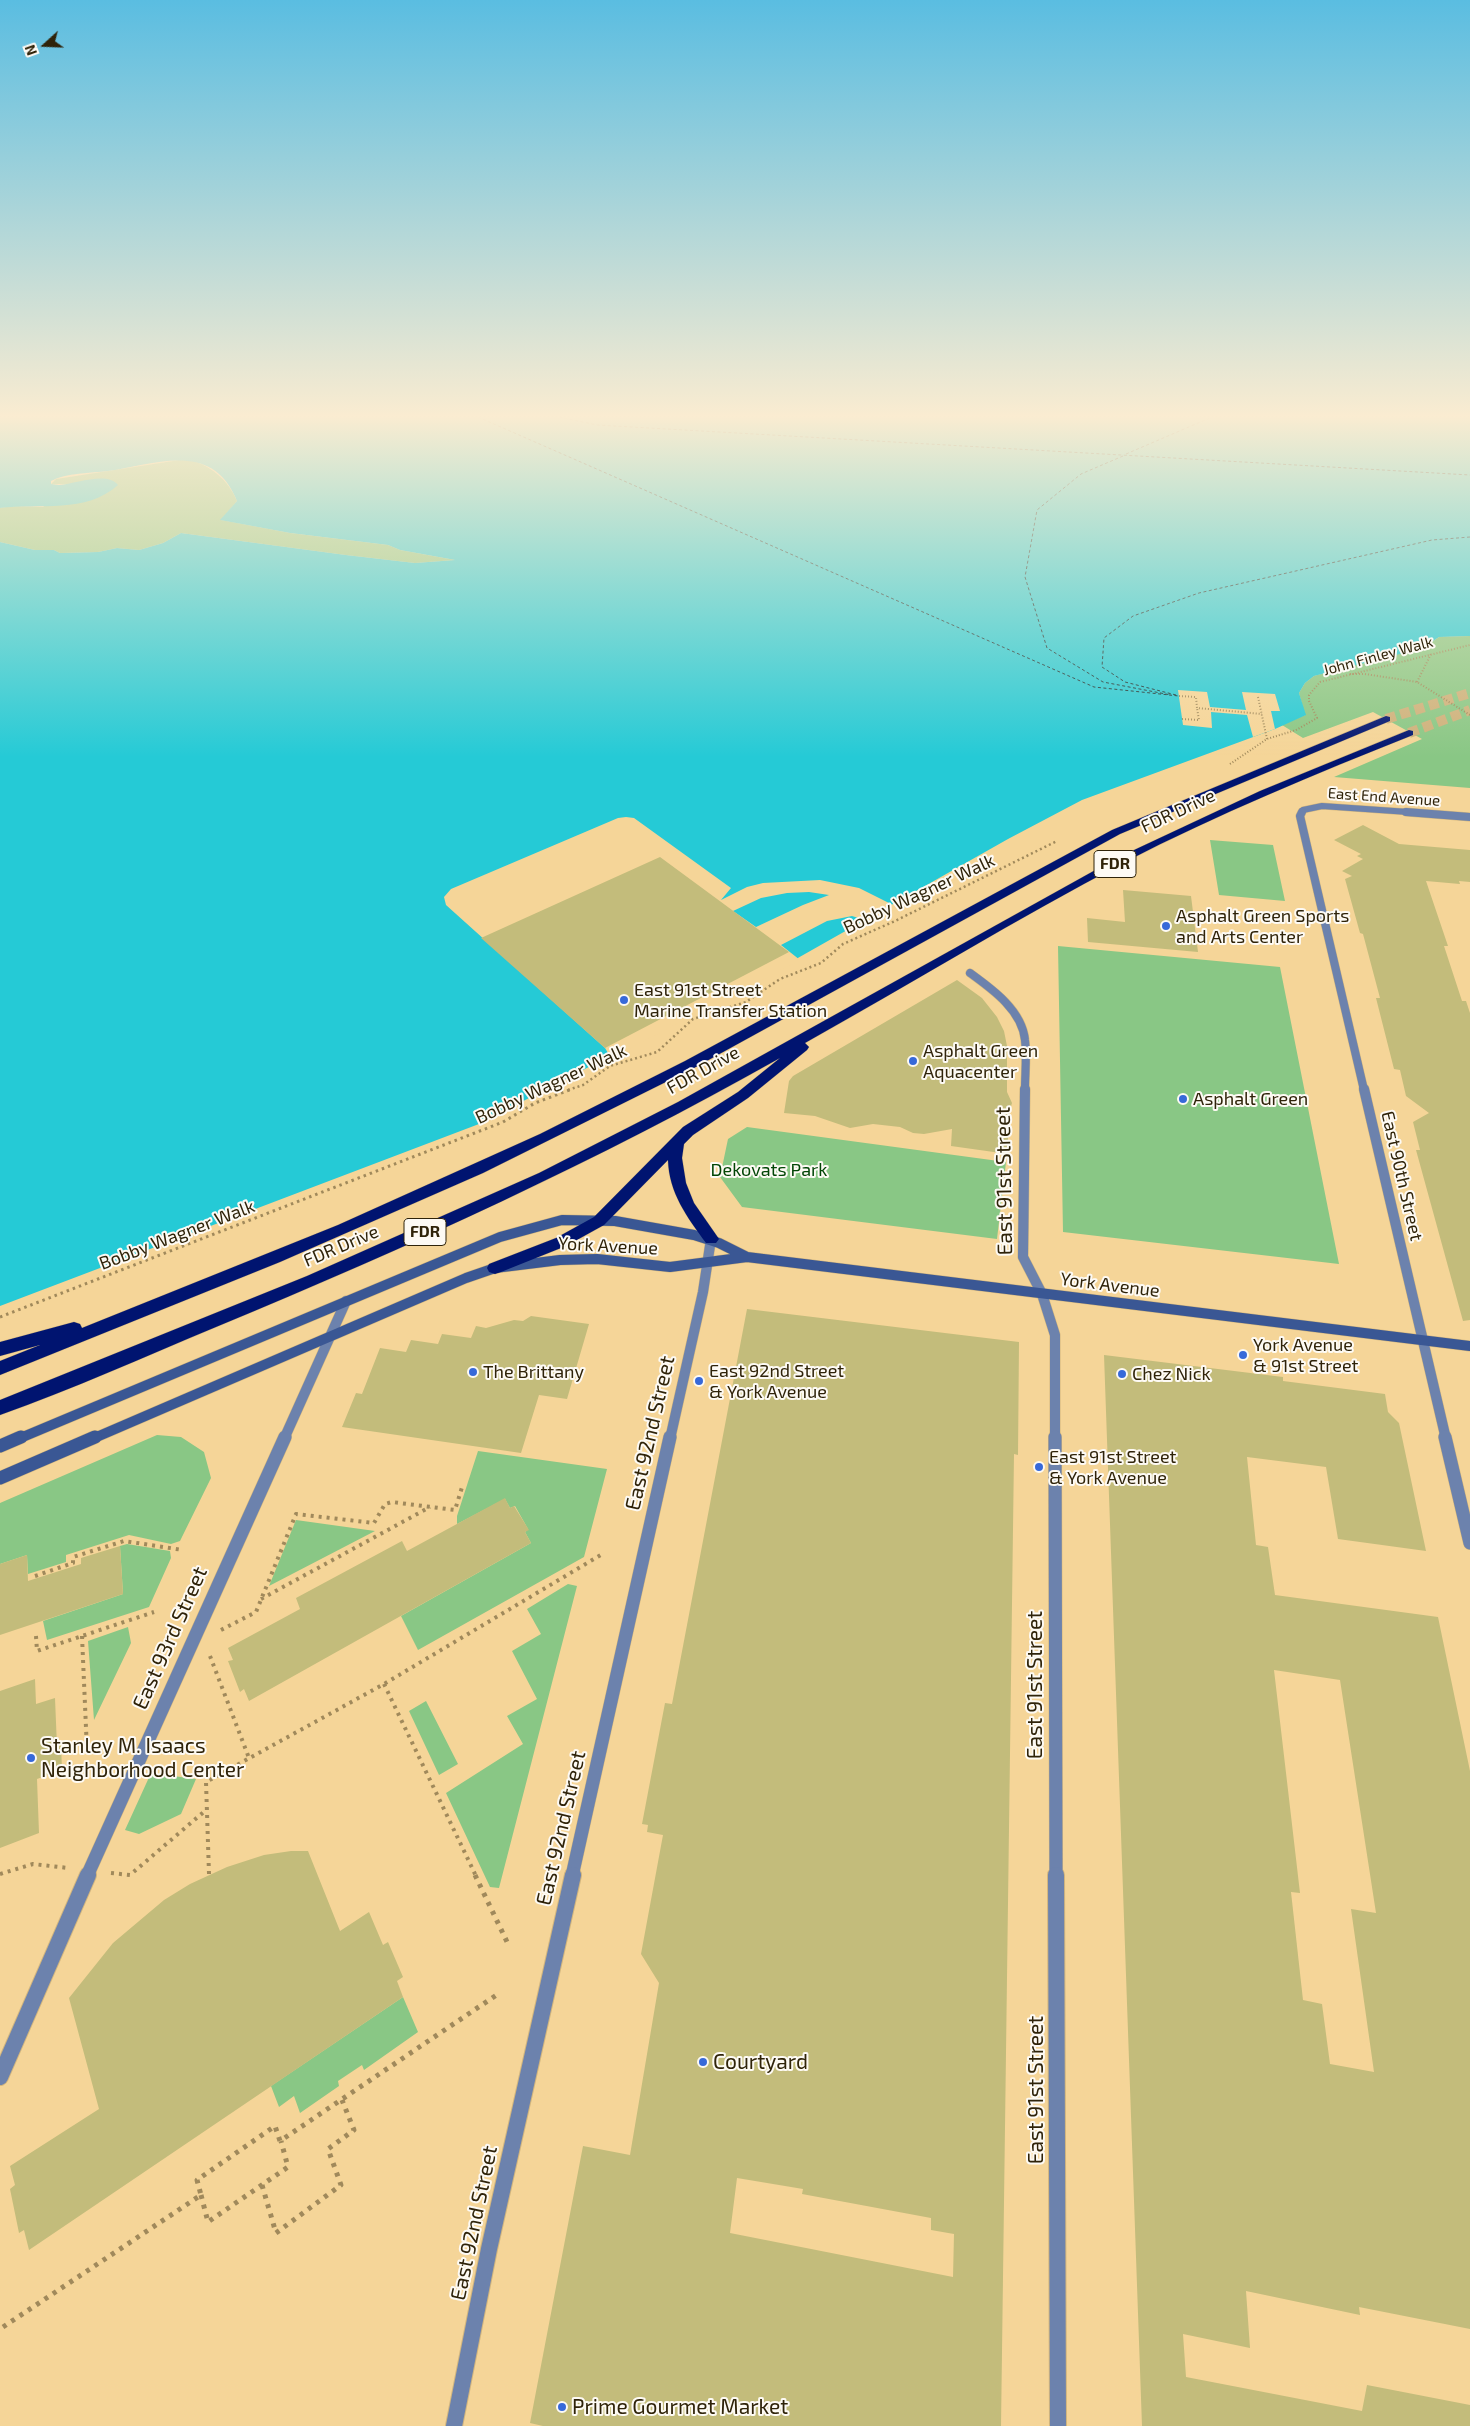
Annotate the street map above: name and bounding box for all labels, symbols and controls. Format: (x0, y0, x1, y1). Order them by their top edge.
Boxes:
north arrow (20, 20, 70, 70)
text: N (21, 43, 40, 58)
street label: John Finley Walk (1321, 633, 1435, 679)
street label: FDR Drive (1137, 784, 1219, 838)
street label: East End Avenue (1327, 784, 1441, 810)
street label: Bobby Wagner Walk (840, 849, 998, 939)
road number: FDR (1094, 851, 1136, 878)
place label: Asphalt Green Sports and Arts Center (1176, 905, 1349, 948)
marker: Asphalt Green Sports and Arts Center (1160, 920, 1172, 932)
place label: East 91st Street Marine Transfer Station (634, 979, 827, 1022)
marker: East 91st Street Marine Transfer Station (618, 994, 630, 1006)
street label: Bobby Wagner Walk (472, 1039, 630, 1129)
place label: Asphalt Green Aquacenter (923, 1040, 1038, 1082)
street label: FDR Drive (663, 1041, 743, 1099)
marker: Asphalt Green Aquacenter (907, 1055, 919, 1067)
place label: Asphalt Green (1193, 1088, 1308, 1110)
marker: Asphalt Green (1177, 1093, 1189, 1105)
street label: East 91st Street (990, 1106, 1018, 1256)
street label: East 90th Street (1377, 1109, 1427, 1243)
park label: Dekovats Park (711, 1159, 827, 1181)
street label: Bobby Wagner Walk (96, 1195, 258, 1275)
road number: FDR (404, 1218, 446, 1246)
street label: FDR Drive (300, 1221, 382, 1271)
street label: York Avenue (558, 1233, 658, 1259)
street label: York Avenue (1059, 1268, 1161, 1302)
place label: York Avenue & 91st Street (1253, 1334, 1358, 1376)
marker: York Avenue & 91st Street (1237, 1349, 1249, 1361)
street label: East 92nd Street (620, 1353, 680, 1513)
place label: East 92nd Street & York Avenue (709, 1360, 844, 1402)
place label: The Brittany (483, 1361, 584, 1383)
place label: Chez Nick (1132, 1363, 1211, 1385)
marker: The Brittany (467, 1366, 479, 1378)
marker: Chez Nick (1116, 1368, 1128, 1380)
marker: East 92nd Street & York Avenue (693, 1375, 705, 1387)
place label: East 91st Street & York Avenue (1049, 1446, 1176, 1488)
marker: East 91st Street & York Avenue (1033, 1461, 1045, 1473)
street label: East 93rd Street (127, 1563, 213, 1713)
street label: East 91st Street (1022, 1611, 1048, 1759)
place label: Stanley M. Isaacs Neighborhood Center (41, 1733, 244, 1783)
street label: East 92nd Street (531, 1748, 591, 1908)
marker: Stanley M. Isaacs Neighborhood Center (25, 1752, 37, 1764)
street label: East 91st Street (1023, 2016, 1049, 2164)
place label: Courtyard (713, 2049, 808, 2075)
marker: Courtyard (697, 2056, 709, 2068)
street label: East 92nd Street (445, 2143, 503, 2303)
place label: Prime Gourmet Market (572, 2394, 788, 2420)
marker: Prime Gourmet Market (556, 2401, 568, 2413)

